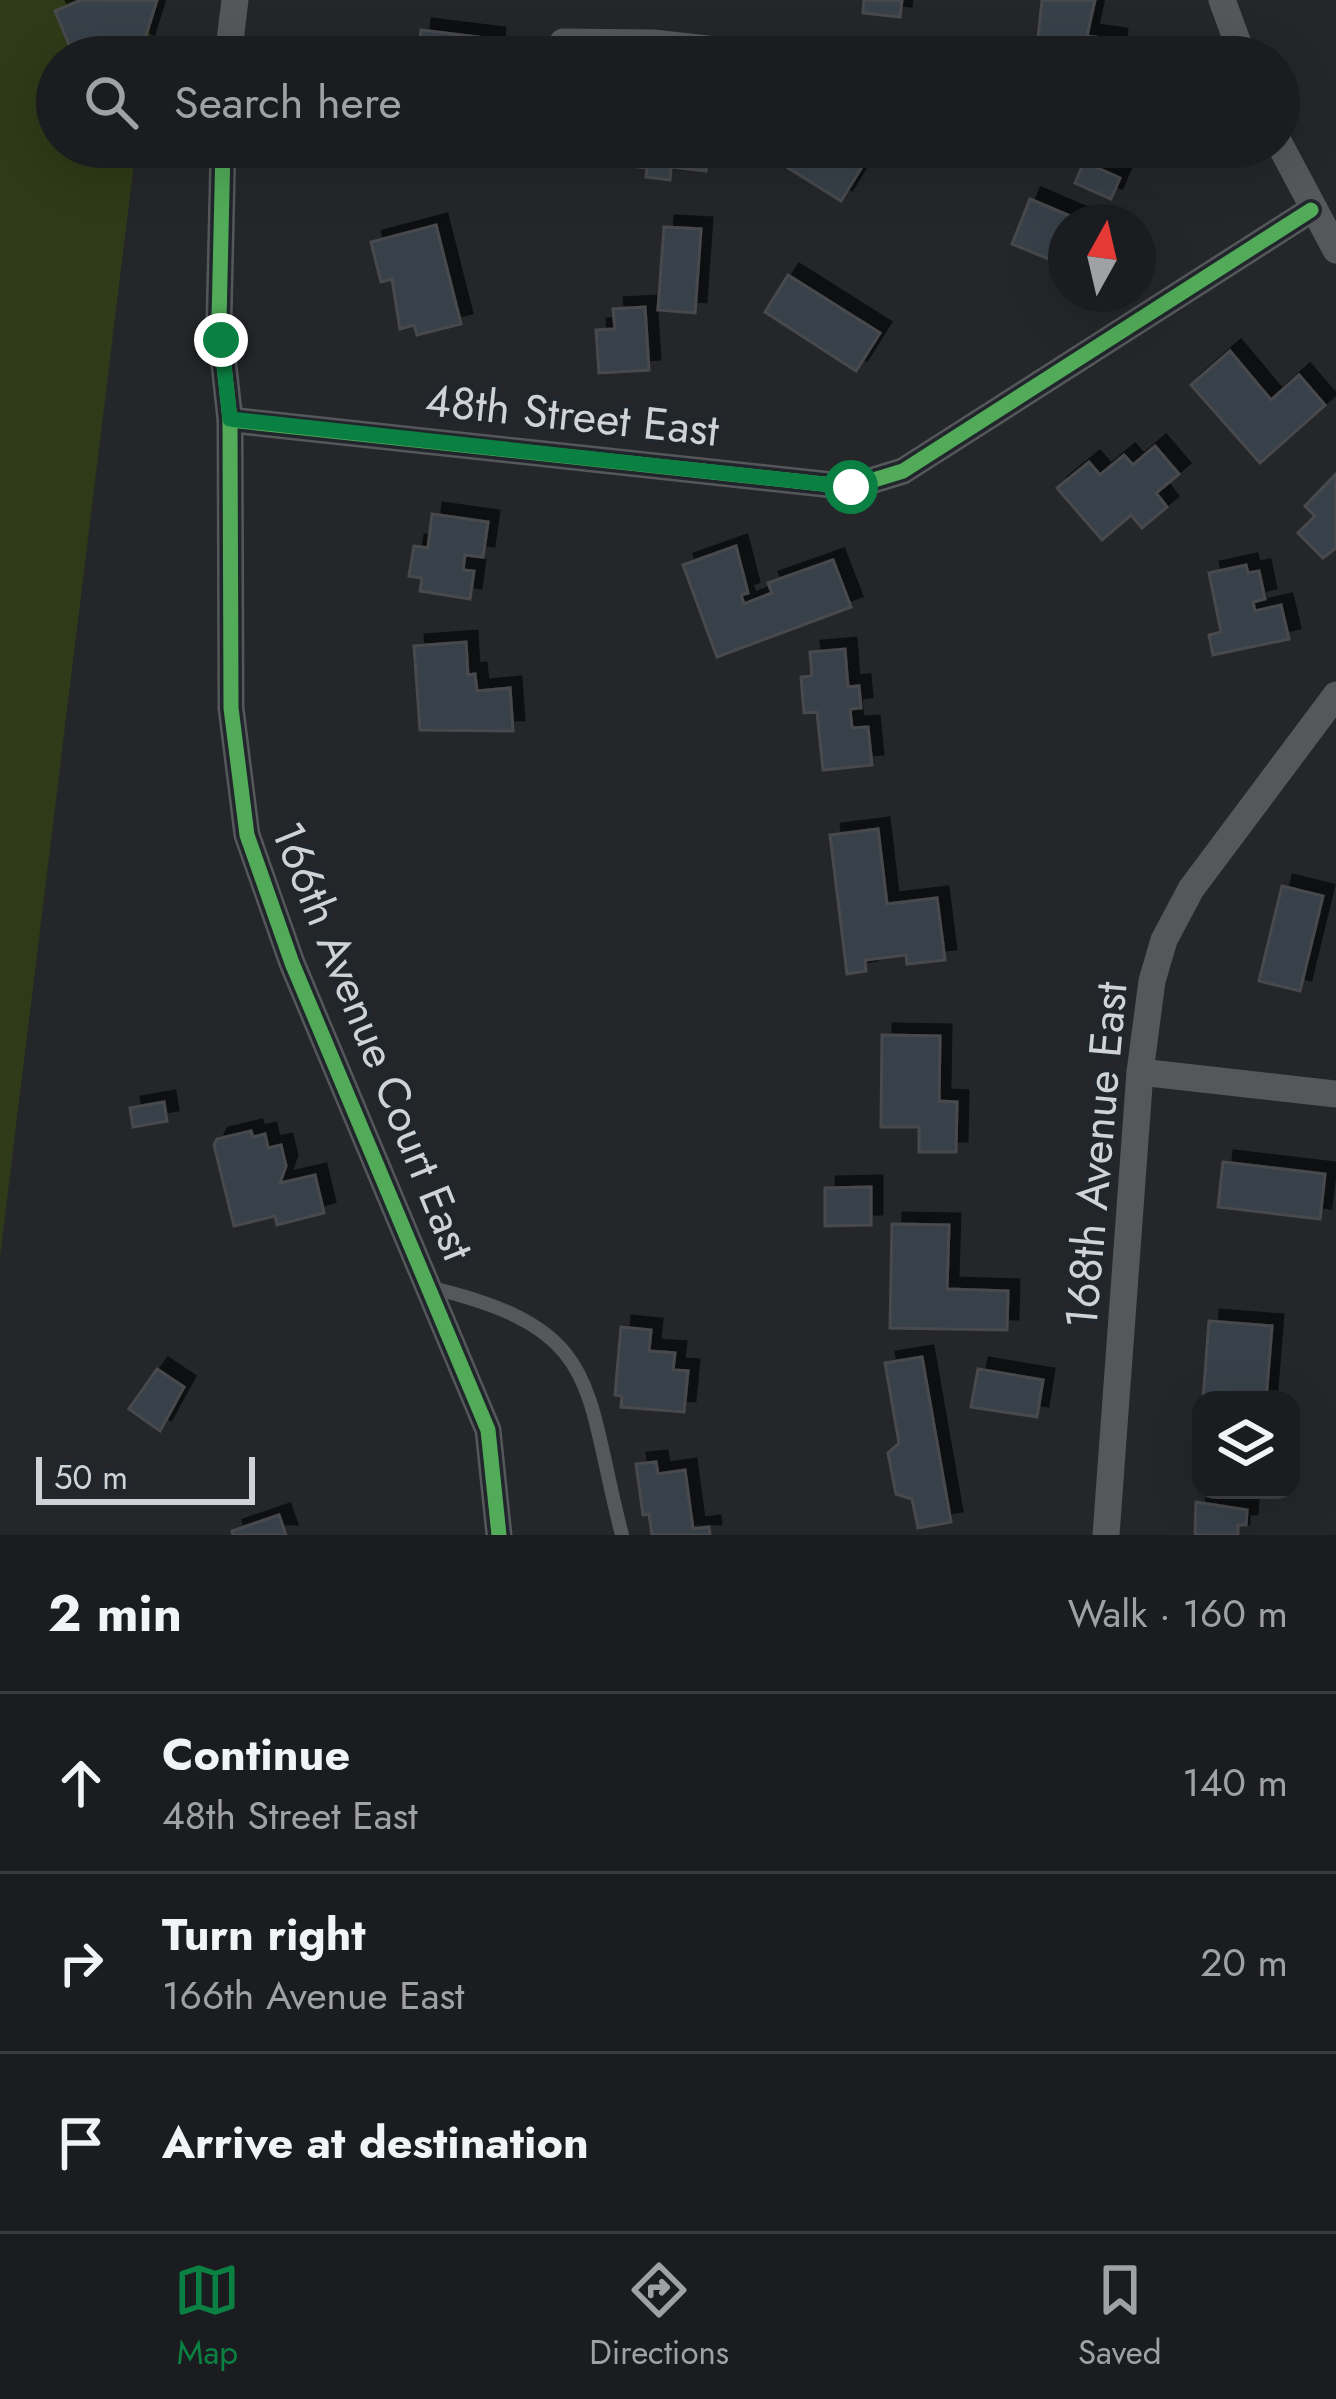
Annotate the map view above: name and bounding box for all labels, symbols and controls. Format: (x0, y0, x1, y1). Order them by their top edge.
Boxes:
search box (36, 36, 1300, 168)
icon: search (78, 69, 144, 135)
text: Search here (174, 70, 402, 135)
north arrow (1048, 204, 1156, 312)
route end (194, 313, 248, 367)
street label: 48th Street East (422, 367, 722, 463)
route start (824, 460, 878, 514)
street label: 166th Avenue Court East (255, 812, 491, 1270)
street label: 168th Avenue East (1048, 979, 1144, 1331)
map controls (1192, 1391, 1300, 1499)
button: layers (1192, 1391, 1300, 1499)
scale bar (36, 1451, 255, 1504)
text: 50 m (54, 1454, 128, 1501)
text: 2 min (48, 1576, 182, 1650)
text: Walk · 160 m (1068, 1585, 1288, 1642)
text: Continue (162, 1722, 350, 1787)
icon: ahead (48, 1750, 114, 1816)
text: 140 m (1182, 1754, 1288, 1811)
text: 48th Street East (162, 1787, 418, 1844)
text: Turn right (162, 1902, 366, 1967)
icon: right (48, 1930, 114, 1996)
text: 20 m (1200, 1934, 1288, 1991)
text: 166th Avenue East (162, 1967, 464, 2024)
icon: arrive (48, 2110, 114, 2176)
text: Arrive at destination (162, 2110, 589, 2175)
tab: Map (174, 2257, 240, 2376)
tab: Directions (589, 2257, 729, 2376)
tab: Saved (1078, 2257, 1162, 2376)

